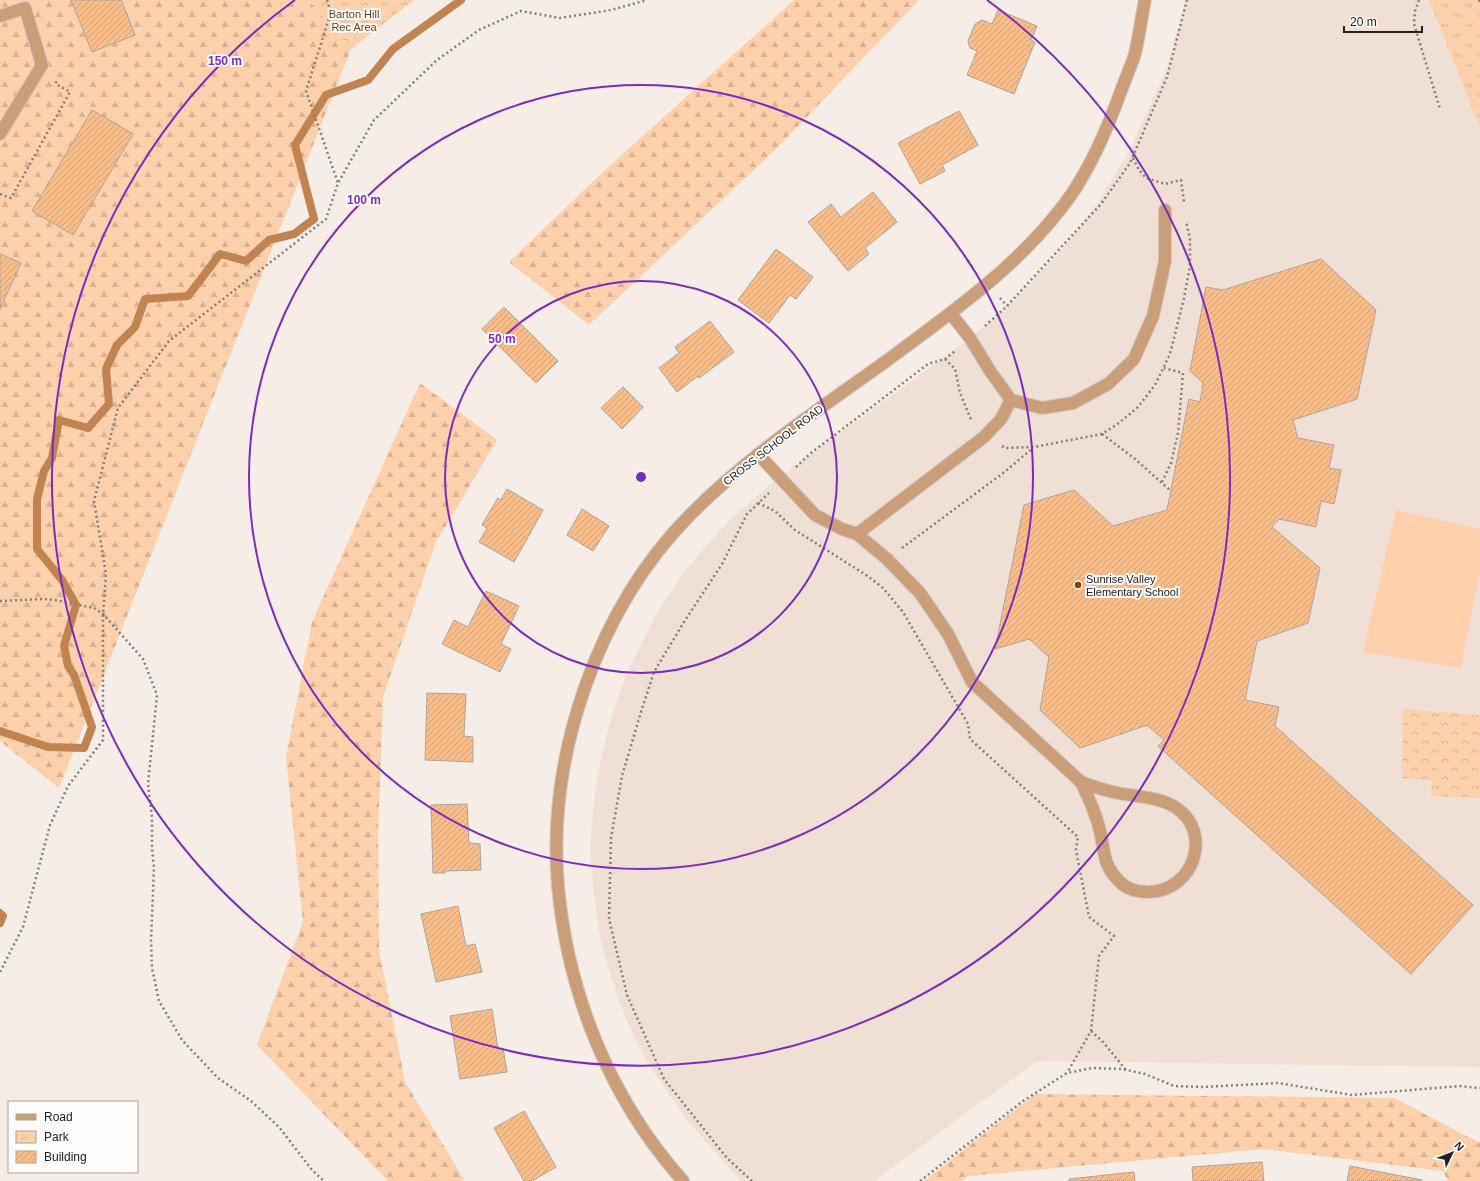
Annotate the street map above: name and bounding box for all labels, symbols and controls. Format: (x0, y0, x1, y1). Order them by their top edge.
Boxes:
park label: Barton Hill Rec Area (329, 8, 379, 33)
scale bar (1344, 8, 1422, 34)
text: 20 m (1350, 15, 1377, 29)
text: 150 m (208, 54, 242, 68)
text: 100 m (347, 193, 381, 207)
text: 50 m (488, 332, 516, 346)
street label: CROSS SCHOOL ROAD (721, 402, 825, 488)
centre of rings (634, 470, 648, 484)
place label: Sunrise Valley Elementary School (1086, 573, 1178, 598)
marker: Sunrise Valley Elementary School (1073, 580, 1083, 590)
legend (8, 1101, 138, 1173)
text: Road (44, 1110, 73, 1124)
text: Park (44, 1130, 70, 1144)
north arrow (1432, 1133, 1472, 1173)
text: N (1452, 1139, 1466, 1153)
text: Building (44, 1150, 87, 1164)

